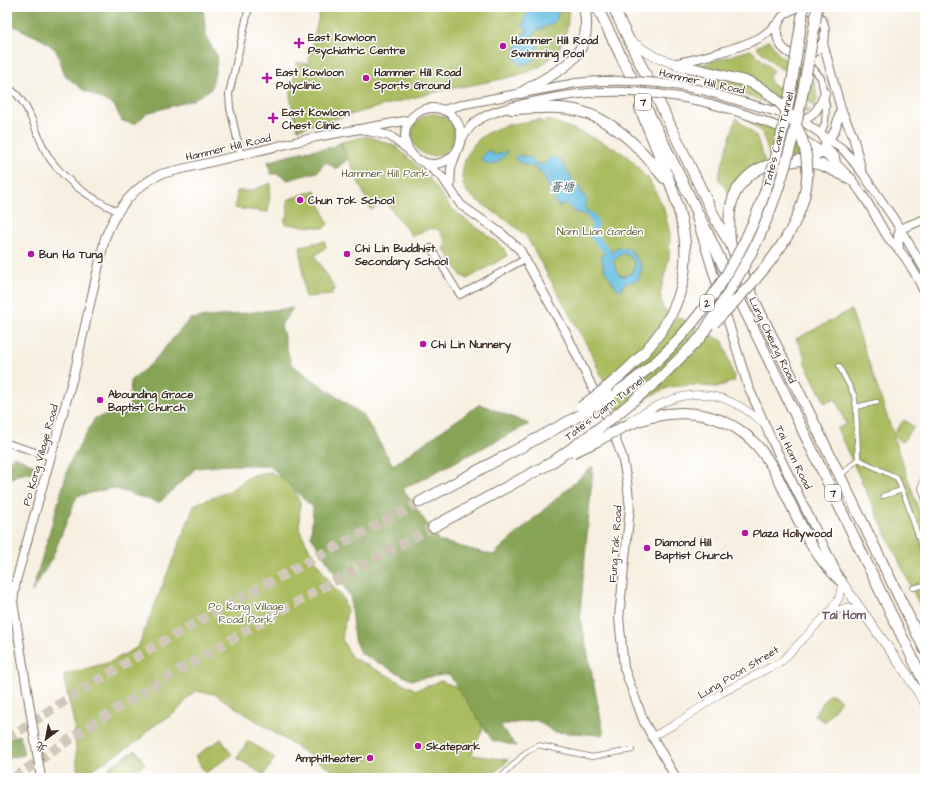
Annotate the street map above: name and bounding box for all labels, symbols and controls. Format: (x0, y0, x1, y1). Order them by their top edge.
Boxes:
place label: East Kowloon Psychiatric Centre (308, 30, 406, 60)
place label: Hammer Hill Road Swimming Pool (510, 33, 599, 63)
marker: East Kowloon Psychiatric Centre (293, 37, 305, 49)
marker: Hammer Hill Road Swimming Pool (498, 41, 508, 51)
place label: East Kowloon Polyclinic (276, 65, 344, 95)
place label: Hammer Hill Road Sports Ground (373, 65, 462, 94)
street label: Hammer Hill Road (658, 65, 746, 98)
marker: East Kowloon Polyclinic (261, 72, 273, 84)
marker: Hammer Hill Road Sports Ground (361, 73, 371, 83)
street label: Tate's Cairn Tunnel (760, 90, 798, 188)
road number: 7 (635, 94, 651, 110)
place label: East Kowloon Chest Clinic (282, 105, 350, 133)
marker: East Kowloon Chest Clinic (267, 112, 279, 124)
street label: Hammer Hill Road (184, 130, 273, 165)
park label: Hammer Hill Park (341, 166, 429, 181)
water label: 蒼塘 (550, 179, 576, 196)
place label: Chun Tok School (308, 193, 395, 208)
marker: Chun Tok School (295, 195, 305, 205)
park label: Nam Lian Garden (557, 224, 644, 239)
place label: Chi Lin Buddhist Secondary School (354, 241, 448, 271)
place label: Bun Ha Tung (39, 247, 103, 264)
marker: Bun Ha Tung (26, 249, 36, 259)
marker: Chi Lin Buddhist Secondary School (342, 249, 352, 259)
road number: 2 (700, 295, 714, 311)
street label: Lung Cheung Road (744, 295, 800, 387)
place label: Chi Lin Nunnery (431, 337, 512, 354)
marker: Chi Lin Nunnery (418, 339, 428, 349)
street label: Tate's Cairn Tunnel (562, 373, 647, 444)
place label: Abounding Grace Baptist Church (108, 387, 194, 416)
marker: Abounding Grace Baptist Church (95, 395, 105, 405)
street label: Po Kong Village Road (19, 402, 63, 508)
street label: Tai Hom Road (772, 423, 816, 492)
road number: 7 (825, 485, 841, 501)
street label: Fung Tak Road (605, 504, 627, 583)
place label: Plaza Hollywood (753, 526, 832, 543)
marker: Plaza Hollywood (740, 528, 750, 538)
place label: Diamond Hill Baptist Church (655, 535, 733, 564)
marker: Diamond Hill Baptist Church (642, 543, 652, 553)
park label: Po Kong Village Road Park (208, 599, 284, 627)
district label: Tai Hom (821, 607, 866, 624)
street label: Lung Poon Street (695, 642, 783, 703)
north arrow (26, 719, 66, 759)
text: 北 (32, 738, 50, 756)
place label: Skatepark (425, 739, 481, 755)
marker: Skatepark (413, 741, 423, 751)
place label: Amphitheater (295, 751, 363, 767)
marker: Amphitheater (365, 753, 375, 763)

